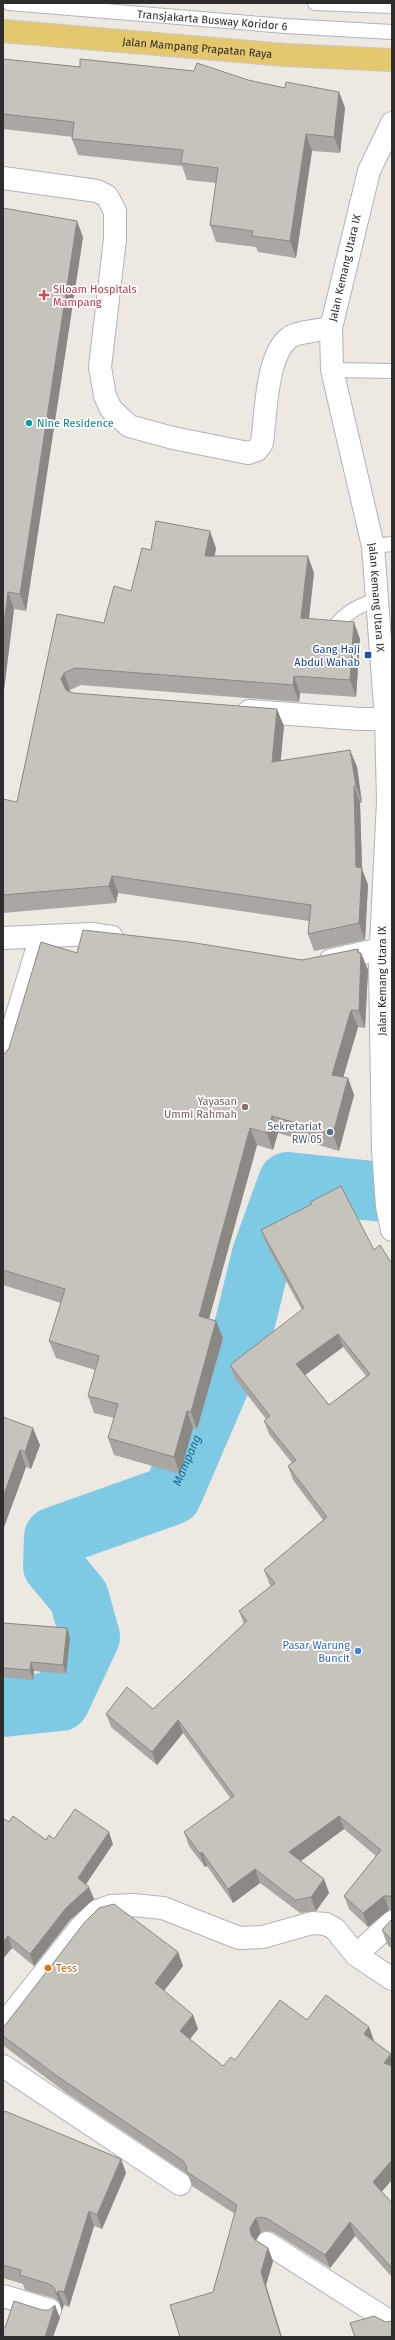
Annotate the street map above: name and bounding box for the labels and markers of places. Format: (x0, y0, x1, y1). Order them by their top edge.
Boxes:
place label: Siloam Hospitals Mampang (53, 283, 137, 309)
marker: Siloam Hospitals Mampang (38, 289, 50, 301)
place label: Nine Residence (37, 417, 114, 430)
marker: Nine Residence (24, 418, 34, 428)
place label: Gang Haji Abdul Wahab (294, 643, 360, 669)
marker: Gang Haji Abdul Wahab (363, 650, 373, 660)
place label: Yayasan Ummi Rahmah (164, 1095, 237, 1121)
marker: Yayasan Ummi Rahmah (240, 1102, 250, 1112)
place label: Sekretariat RW 05 (267, 1120, 322, 1146)
marker: Sekretariat RW 05 (325, 1127, 335, 1137)
place label: Pasar Warung Buncit (283, 1639, 350, 1665)
marker: Pasar Warung Buncit (353, 1646, 363, 1656)
place label: Tess (56, 1962, 77, 1975)
marker: Tess (43, 1963, 53, 1973)

